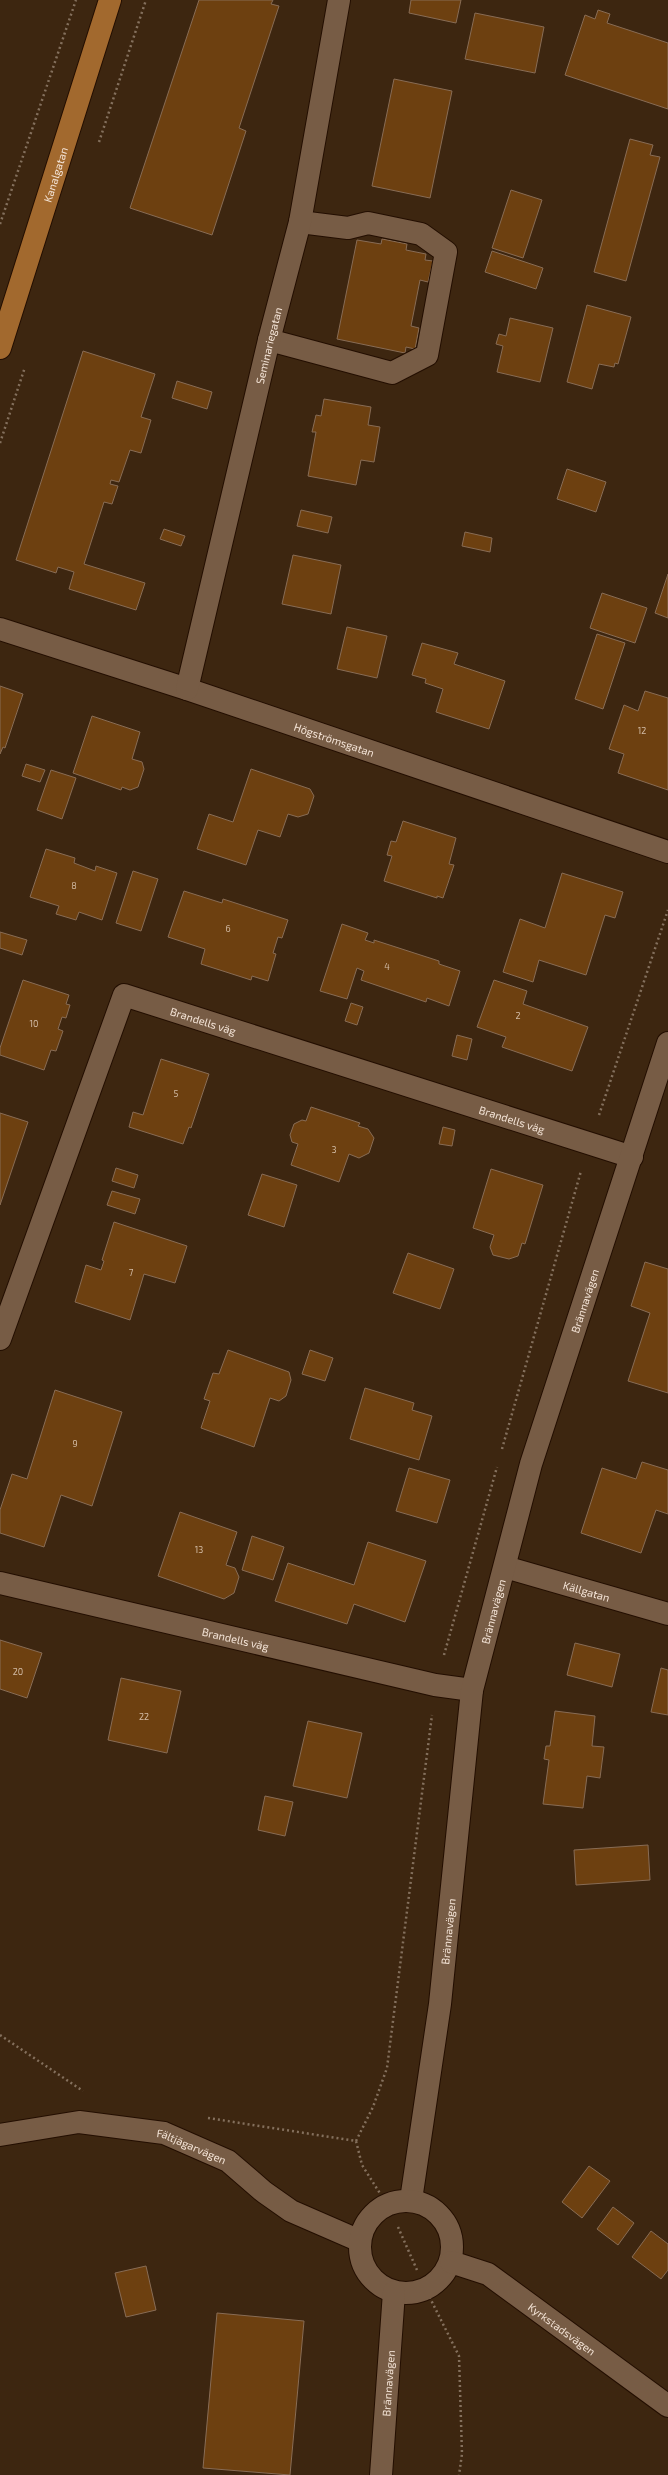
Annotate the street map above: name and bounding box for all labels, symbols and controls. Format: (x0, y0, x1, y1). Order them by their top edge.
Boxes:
street label: Kanalgatan (40, 145, 70, 204)
street label: Seminariegatan (252, 306, 284, 385)
street label: Högströmsgatan (292, 719, 376, 759)
house number: 12 (638, 725, 646, 736)
house number: 8 (71, 880, 77, 891)
house number: 6 (225, 923, 231, 934)
house number: 4 (384, 961, 390, 972)
street label: Brandells väg (169, 1004, 238, 1037)
house number: 2 (515, 1010, 521, 1021)
house number: 10 (29, 1018, 39, 1029)
house number: 5 (174, 1088, 179, 1099)
street label: Brandells väg (478, 1102, 547, 1135)
house number: 3 (331, 1144, 337, 1155)
house number: 7 (129, 1267, 134, 1278)
street label: Brännavägen (568, 1267, 601, 1334)
house number: 9 (72, 1438, 78, 1449)
house number: 13 (195, 1544, 203, 1555)
street label: Brännavägen (478, 1578, 507, 1645)
street label: Källgatan (562, 1578, 611, 1603)
street label: Brandells väg (201, 1624, 270, 1652)
house number: 20 (13, 1666, 23, 1677)
house number: 22 (139, 1711, 149, 1722)
street label: Brännavägen (438, 1898, 457, 1965)
street label: Fältjägarvägen (156, 2126, 229, 2166)
street label: Kyrkstadsvägen (526, 2300, 598, 2357)
street label: Brännavägen (379, 2350, 396, 2417)

